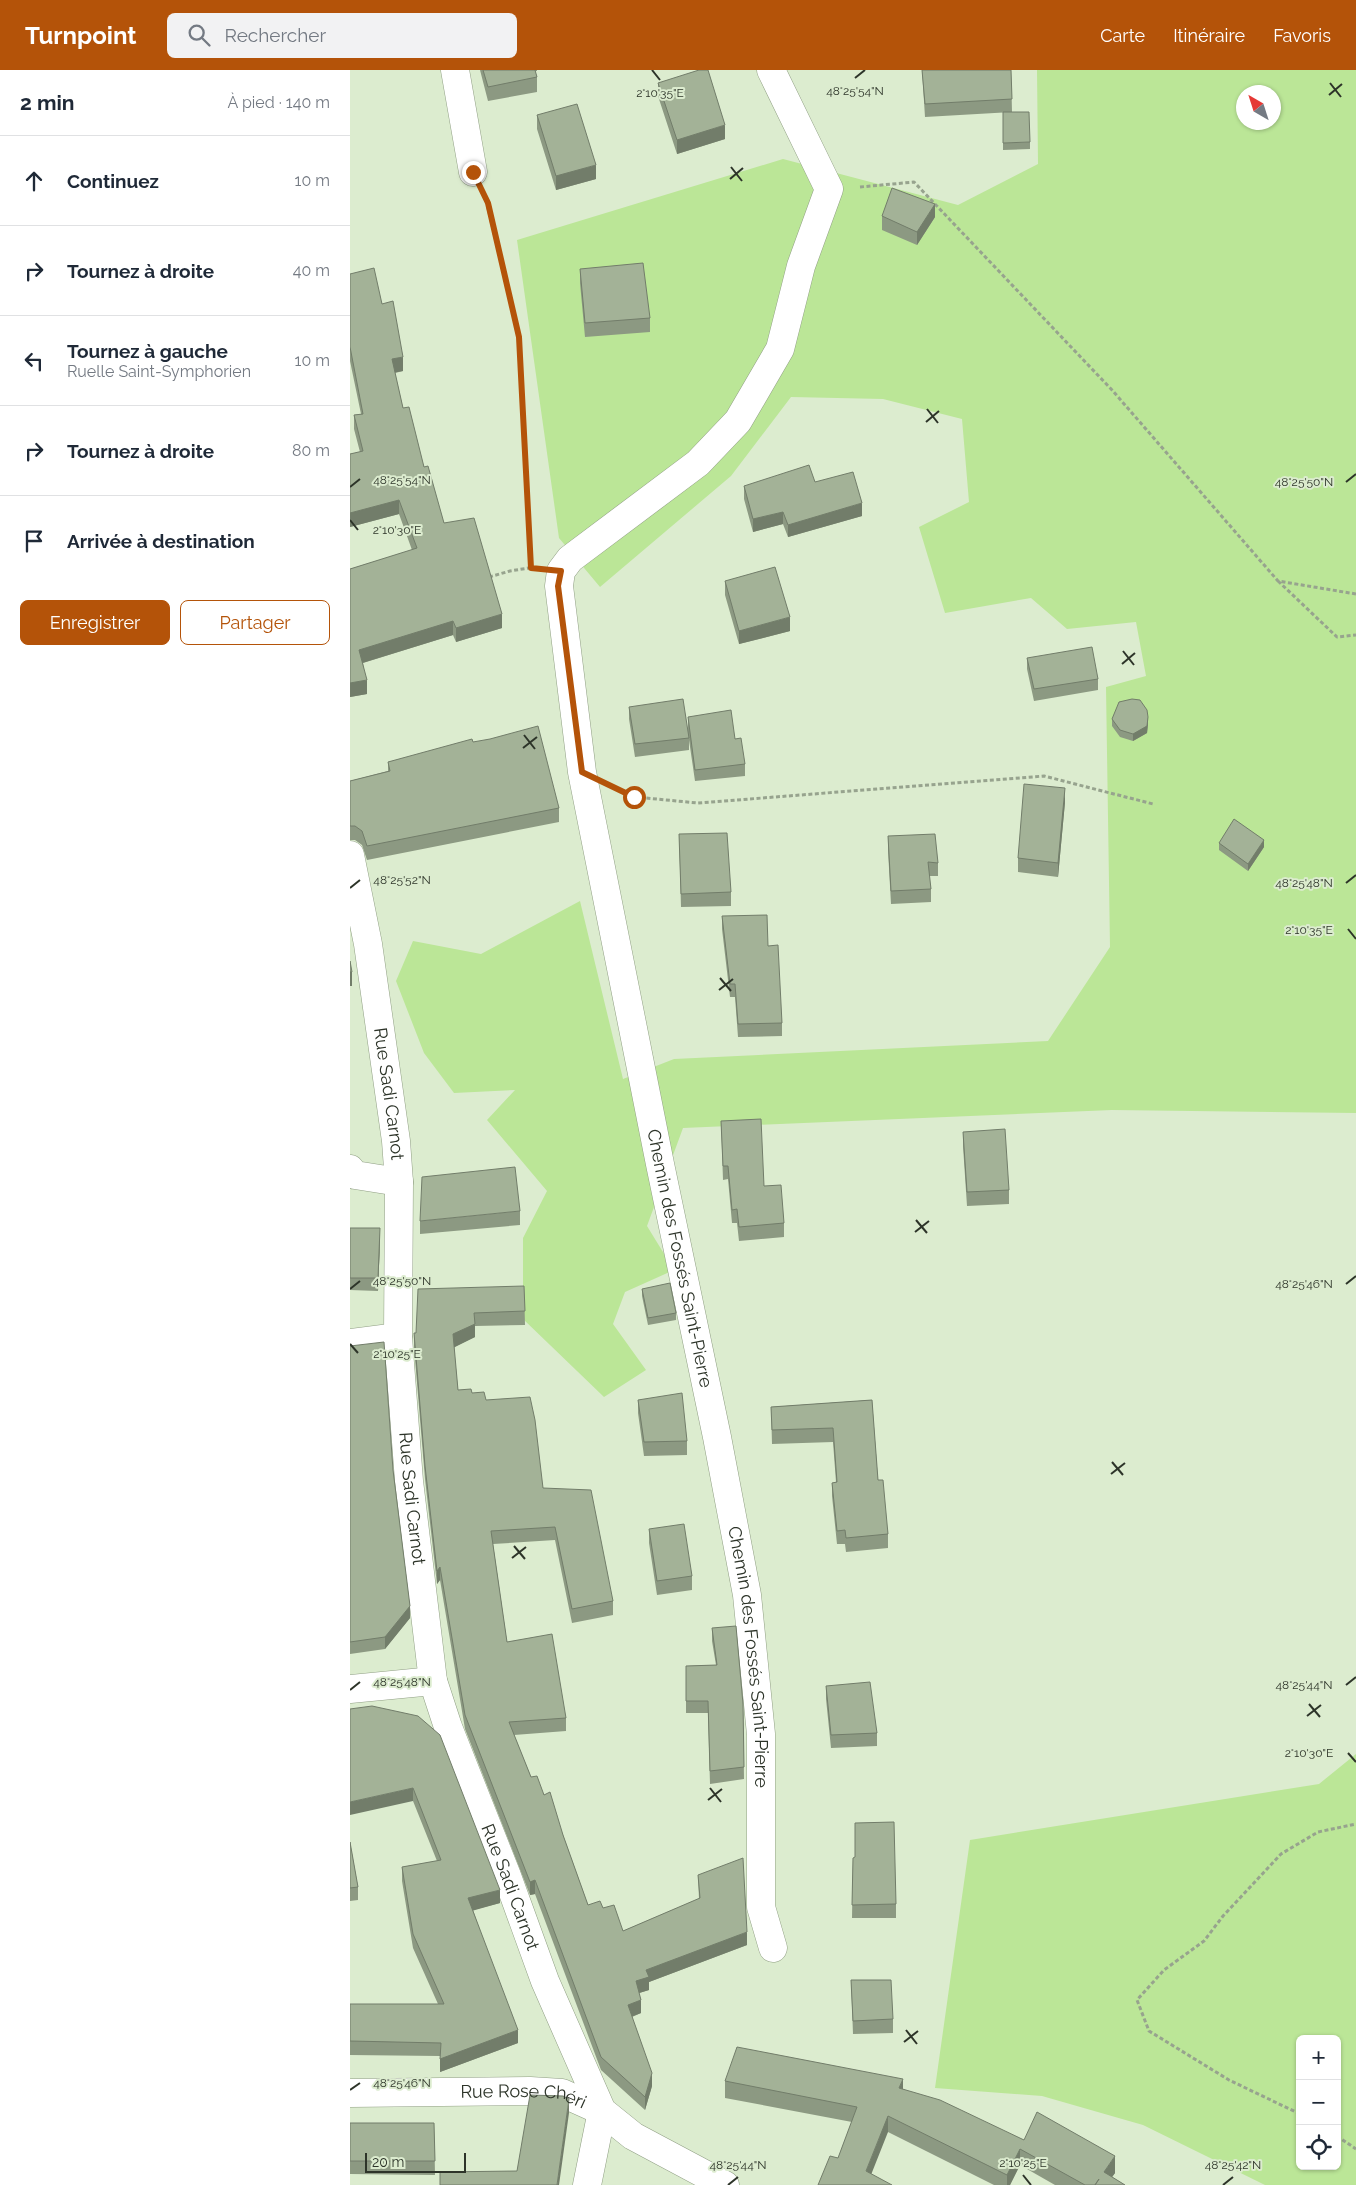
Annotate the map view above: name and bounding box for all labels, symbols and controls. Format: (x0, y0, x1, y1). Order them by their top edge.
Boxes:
search box (167, 13, 517, 58)
text: Turnpoint (25, 21, 137, 50)
icon: search (185, 21, 213, 49)
text: Rechercher (225, 24, 326, 46)
text: Carte (1100, 25, 1145, 46)
text: Itinéraire (1173, 25, 1245, 46)
text: Favoris (1273, 25, 1331, 46)
text: 48°25'54"N (826, 84, 884, 98)
north arrow (1236, 85, 1281, 130)
text: 2°10'35"E (636, 86, 684, 100)
text: 2 min (20, 90, 74, 115)
text: À pied · 140 m (228, 93, 330, 112)
route end (462, 161, 485, 184)
icon: ahead (20, 167, 48, 195)
text: Continuez (67, 170, 159, 192)
text: 10 m (295, 171, 330, 190)
icon: right (20, 257, 48, 285)
text: Tournez à droite (67, 260, 214, 282)
text: 40 m (293, 261, 330, 280)
text: Tournez à gauche (67, 340, 228, 362)
icon: left (20, 347, 48, 375)
text: 10 m (295, 351, 330, 370)
text: Ruelle Saint-Symphorien (67, 362, 251, 381)
icon: right (20, 437, 48, 465)
text: Tournez à droite (67, 440, 214, 462)
text: 80 m (292, 441, 330, 460)
text: 48°25'54"N (373, 473, 431, 487)
text: 48°25'50"N (1275, 475, 1333, 489)
text: 2°10'30"E (373, 523, 421, 537)
icon: arrive (20, 527, 48, 555)
text: Arrivée à destination (67, 530, 255, 552)
button: Enregistrer (20, 600, 170, 645)
button: Partager (180, 600, 330, 645)
route start (623, 786, 646, 809)
text: 48°25'52"N (373, 873, 431, 887)
text: 48°25'48"N (1275, 876, 1333, 890)
text: 2°10'35"E (1285, 923, 1333, 937)
street label: Rue Sadi Carnot (370, 1026, 408, 1161)
street label: Chemin des Fossés Saint-Pierre (643, 1127, 717, 1390)
text: 48°25'50"N (373, 1274, 431, 1288)
text: 48°25'46"N (1275, 1277, 1333, 1291)
text: 2°10'25"E (373, 1347, 421, 1361)
street label: Rue Sadi Carnot (395, 1431, 430, 1566)
street label: Chemin des Fossés Saint-Pierre (724, 1524, 772, 1788)
text: 48°25'48"N (373, 1675, 431, 1689)
text: 48°25'44"N (1276, 1678, 1332, 1692)
text: 2°10'30"E (1285, 1746, 1333, 1760)
street label: Rue Sadi Carnot (477, 1821, 544, 1953)
map controls (1296, 2035, 1341, 2170)
button: + (1296, 2035, 1341, 2080)
text: 48°25'46"N (373, 2076, 431, 2090)
street label: Rue Rose Chéri (460, 2080, 590, 2113)
button: − (1296, 2080, 1341, 2125)
button: locate (1296, 2125, 1341, 2170)
scale bar (365, 2150, 466, 2173)
text: 20 m (372, 2154, 404, 2170)
text: 2°10'25"E (999, 2156, 1047, 2170)
text: 48°25'44"N (710, 2158, 766, 2172)
text: 48°25'42"N (1205, 2158, 1261, 2172)

